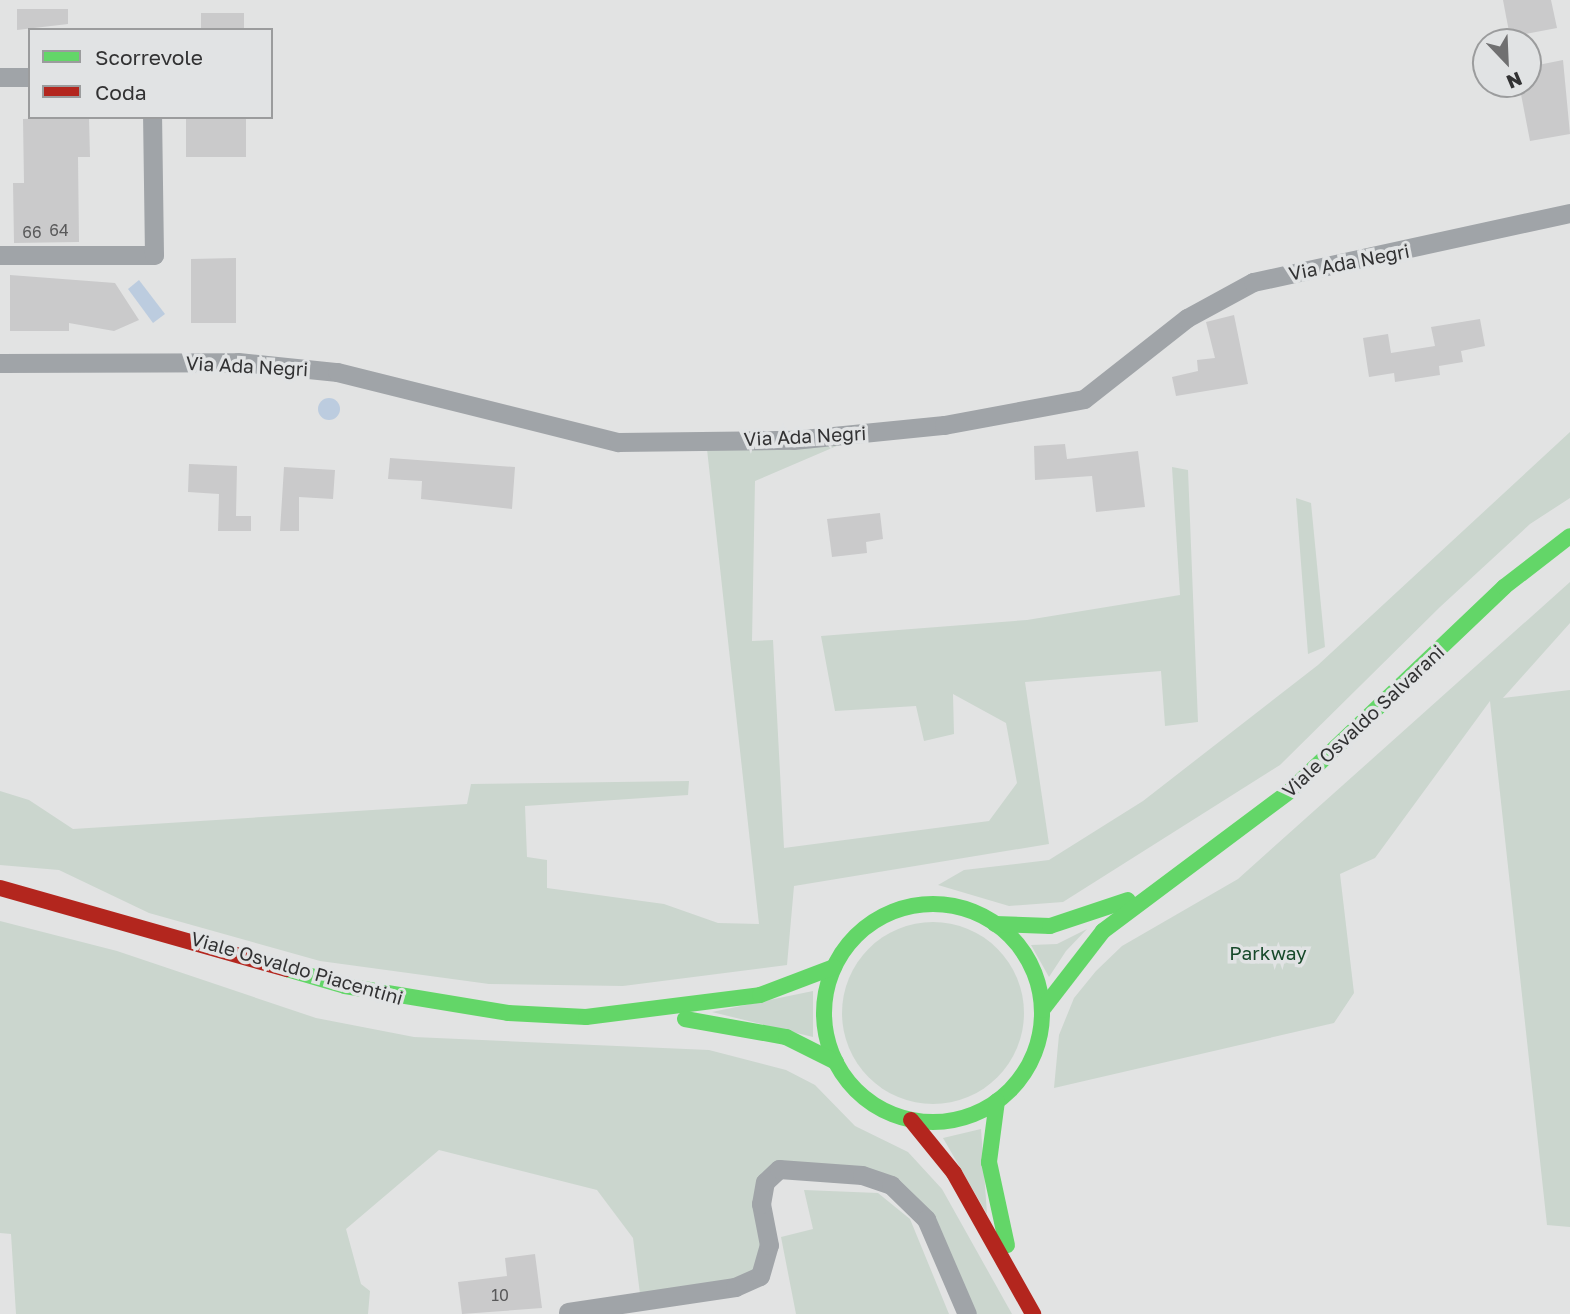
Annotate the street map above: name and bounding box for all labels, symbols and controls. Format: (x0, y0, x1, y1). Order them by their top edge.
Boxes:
legend (28, 28, 273, 119)
north arrow (1472, 28, 1542, 98)
text: Scorrevole (95, 44, 203, 70)
text: N (1503, 68, 1526, 94)
text: Coda (95, 79, 147, 105)
house number: 64 (49, 220, 69, 240)
house number: 66 (22, 222, 42, 242)
street label: Via Ada Negri (1287, 239, 1411, 285)
street label: Via Ada Negri (185, 351, 309, 381)
street label: Via Ada Negri (743, 421, 867, 451)
street label: Viale Osvaldo Salvarani (1277, 640, 1449, 802)
street label: Viale Osvaldo Piacentini (188, 927, 406, 1009)
park label: Parkway (1229, 942, 1307, 964)
house number: 10 (491, 1285, 509, 1305)

